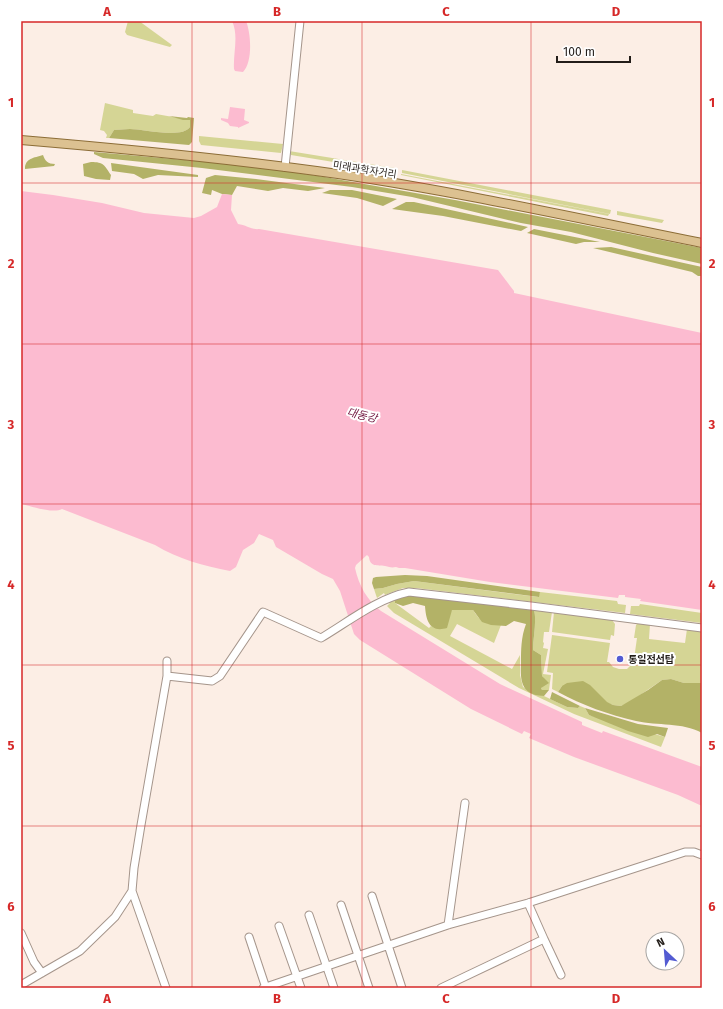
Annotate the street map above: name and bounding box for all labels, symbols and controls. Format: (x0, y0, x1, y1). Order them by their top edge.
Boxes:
text: A (102, 4, 111, 19)
text: B (273, 4, 281, 19)
text: C (442, 4, 450, 19)
text: D (612, 4, 621, 19)
scale bar (557, 38, 630, 64)
text: 100 m (563, 45, 595, 59)
text: 1 (8, 95, 14, 110)
text: 1 (709, 95, 715, 110)
street label: 미래과학자거리 (332, 159, 398, 181)
text: 2 (8, 256, 15, 271)
text: 2 (709, 256, 716, 271)
water label: 대동강 (346, 406, 380, 426)
text: 3 (7, 417, 15, 432)
text: 3 (708, 417, 716, 432)
text: 4 (7, 577, 15, 592)
text: 4 (708, 577, 716, 592)
marker: 통일전선탑 (615, 654, 625, 664)
place label: 통일전선탑 (628, 654, 675, 666)
text: 5 (8, 738, 15, 753)
text: 5 (709, 738, 716, 753)
text: 6 (7, 899, 15, 914)
text: 6 (708, 899, 716, 914)
north arrow (645, 931, 685, 971)
text: N (655, 935, 667, 950)
text: A (102, 991, 111, 1006)
text: B (273, 991, 281, 1006)
text: C (442, 991, 450, 1006)
text: D (612, 991, 621, 1006)

